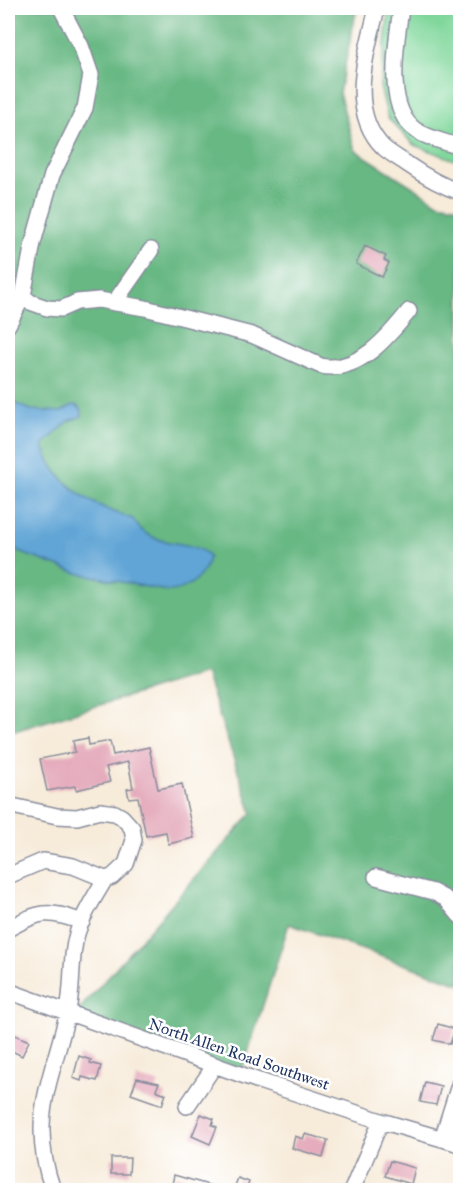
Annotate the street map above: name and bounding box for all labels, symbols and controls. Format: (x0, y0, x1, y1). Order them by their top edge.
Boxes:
street label: North Allen Road Southwest (146, 1014, 332, 1094)

